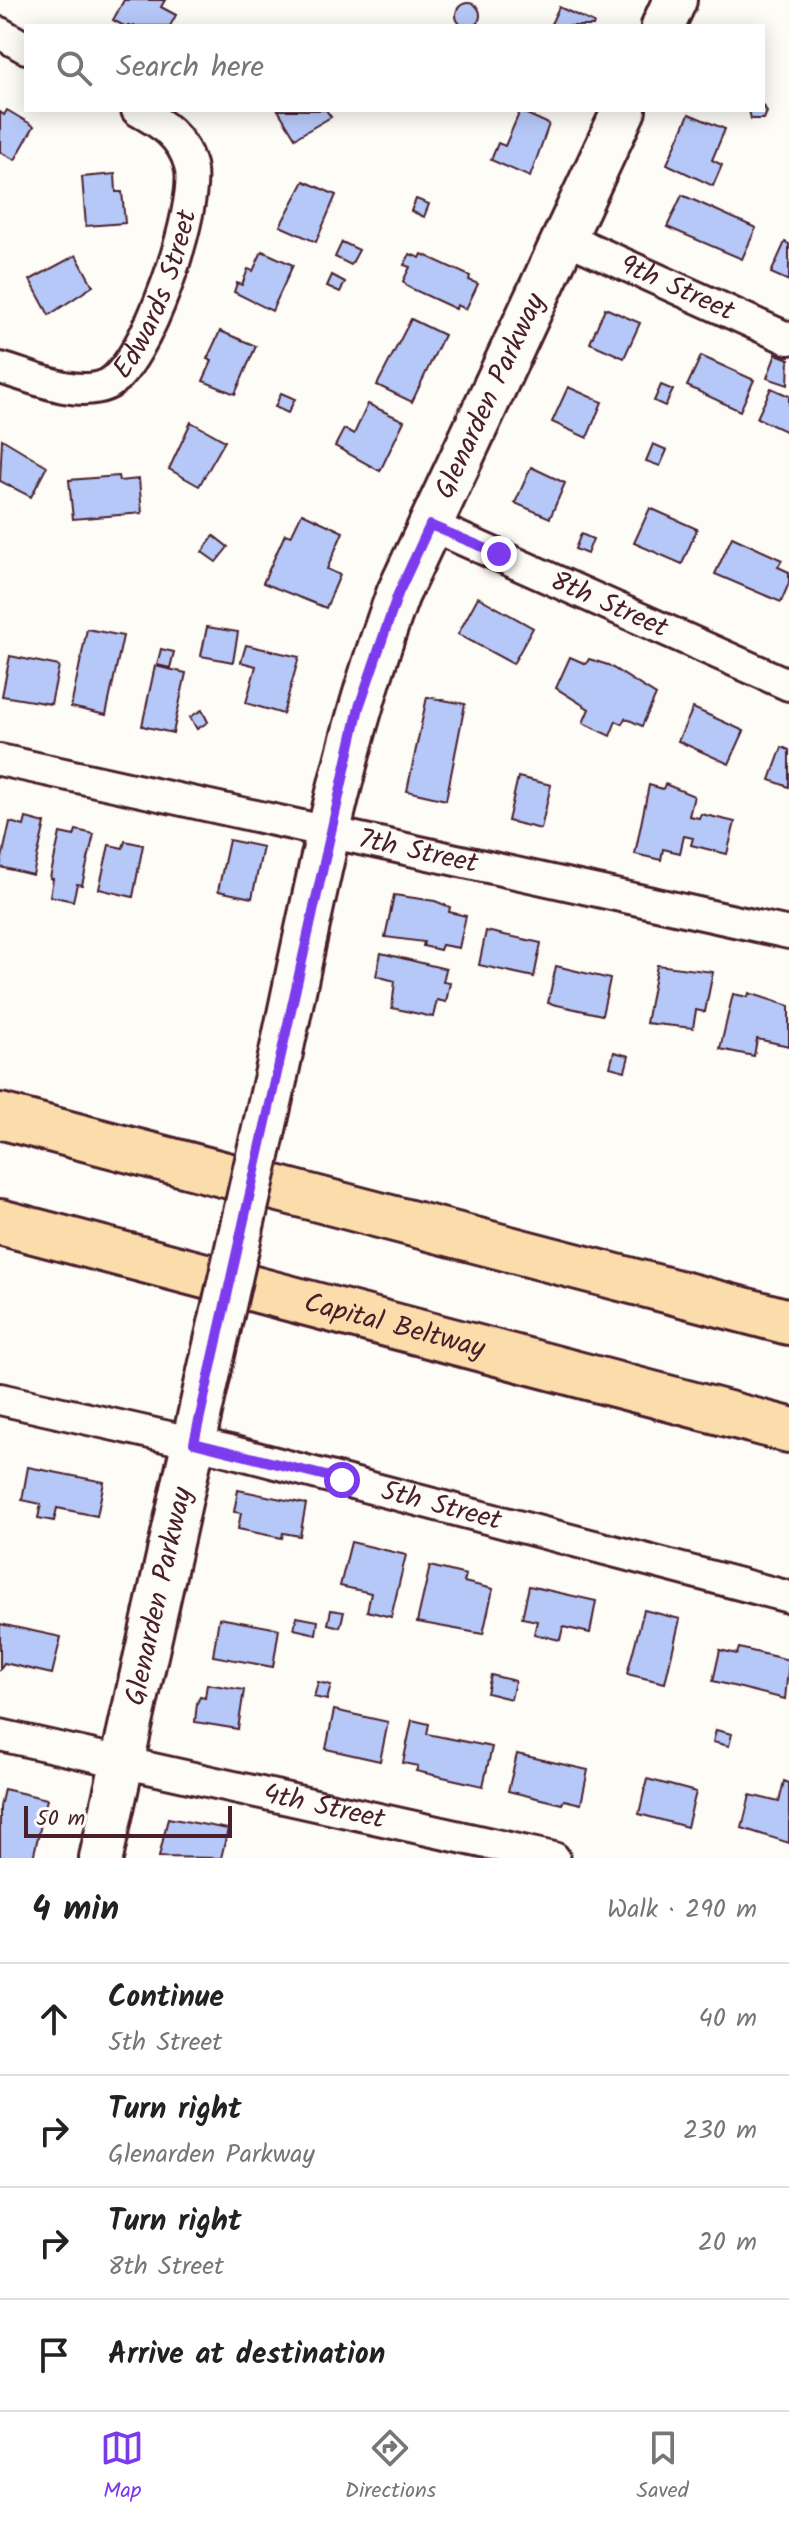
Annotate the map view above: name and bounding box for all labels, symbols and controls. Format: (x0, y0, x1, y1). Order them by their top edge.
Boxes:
search box (24, 24, 765, 112)
text: Search here (116, 44, 264, 92)
icon: search (52, 46, 96, 90)
street label: Edwards Street (102, 205, 210, 389)
street label: 9th Street (612, 243, 743, 334)
street label: Glenarden Parkway (423, 285, 558, 507)
route end (481, 536, 517, 572)
street label: 8th Street (543, 559, 676, 651)
street label: 7th Street (354, 817, 483, 887)
street label: Capital Beltway (299, 1281, 491, 1372)
route start (324, 1462, 360, 1498)
street label: 5th Street (376, 1469, 508, 1544)
street label: Glenarden Parkway (113, 1482, 205, 1710)
street label: 4th Street (259, 1772, 390, 1843)
scale bar (24, 1802, 232, 1838)
text: 50 m (36, 1802, 85, 1837)
text: 4 min (32, 1883, 119, 1937)
text: Walk · 290 m (607, 1889, 757, 1931)
text: Continue (108, 1974, 224, 2022)
icon: ahead (32, 1997, 76, 2041)
text: 40 m (699, 1998, 757, 2040)
text: 5th Street (108, 2022, 222, 2064)
text: Turn right (108, 2086, 241, 2134)
icon: right (32, 2109, 76, 2153)
text: 230 m (683, 2110, 757, 2152)
text: Glenarden Parkway (108, 2134, 315, 2176)
text: Turn right (108, 2198, 241, 2246)
icon: right (32, 2221, 76, 2265)
text: 20 m (698, 2222, 757, 2264)
text: 8th Street (108, 2246, 224, 2288)
text: Arrive at destination (108, 2331, 385, 2379)
icon: arrive (32, 2333, 76, 2377)
tab: Map (100, 2426, 144, 2509)
tab: Directions (345, 2426, 436, 2509)
tab: Saved (637, 2426, 689, 2509)

